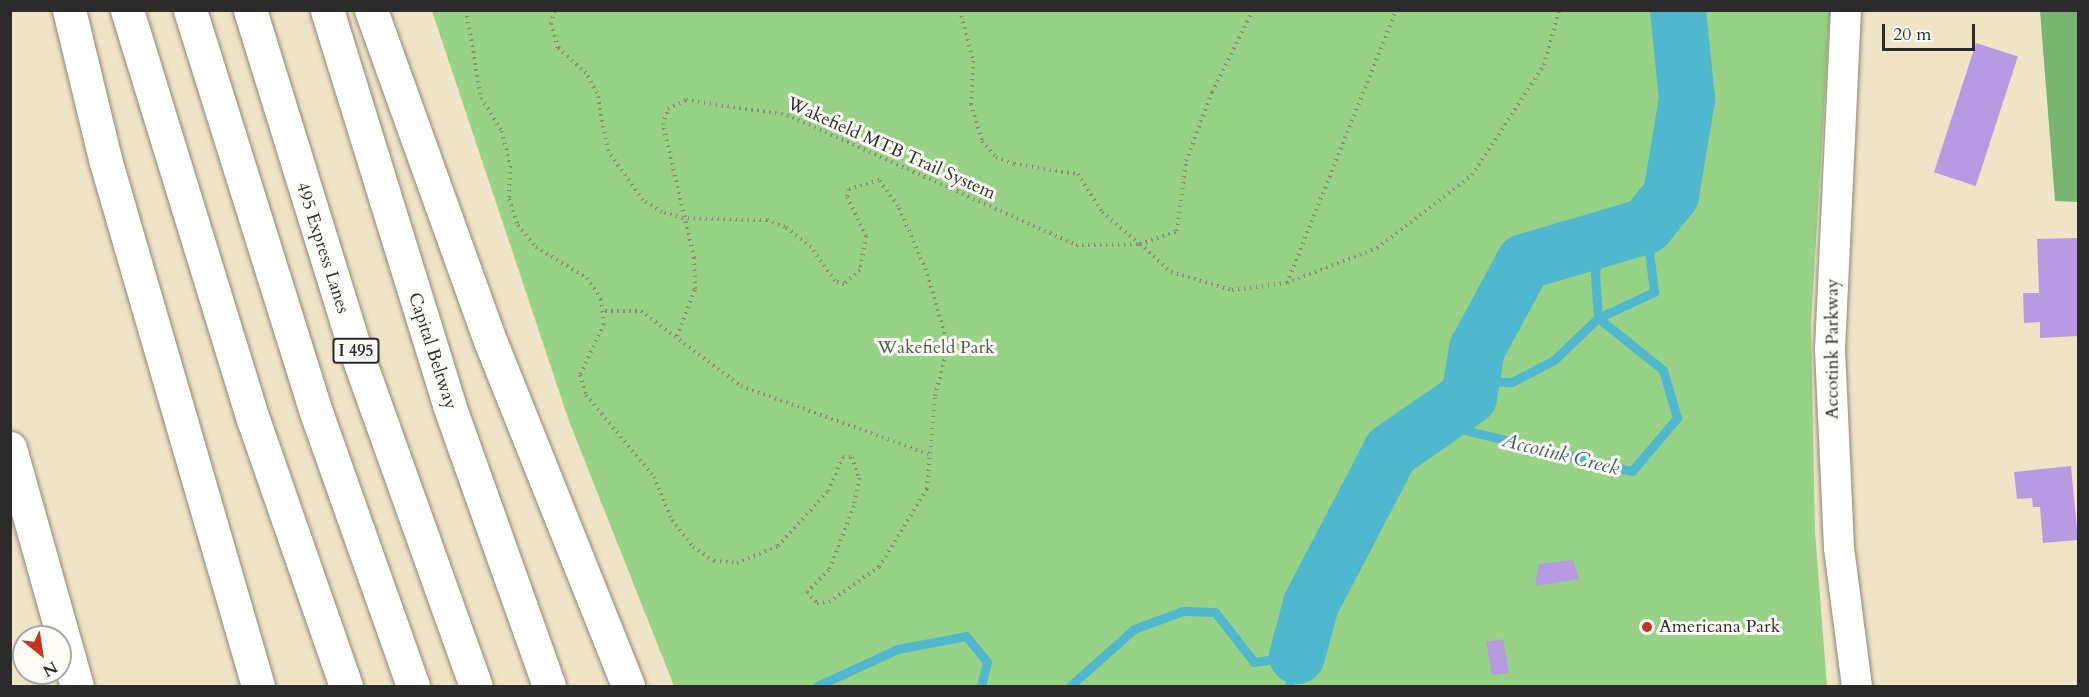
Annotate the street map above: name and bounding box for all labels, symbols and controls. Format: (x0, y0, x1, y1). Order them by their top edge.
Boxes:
scale bar (1885, 12, 1978, 50)
text: 20 m (1893, 22, 1932, 47)
street label: Wakefield MTB Trail System (784, 93, 998, 205)
street label: 495 Express Lanes (291, 180, 353, 316)
street label: Accotink Parkway (1822, 279, 1844, 419)
street label: Capital Beltway (403, 290, 461, 412)
park label: Wakefield Park (877, 337, 995, 359)
road number: I 495 (332, 338, 380, 364)
water label: Accotink Creek (1500, 428, 1622, 480)
place label: Americana Park (1659, 616, 1780, 638)
marker: Americana Park (1640, 620, 1654, 634)
north arrow (12, 625, 72, 685)
text: N (38, 656, 62, 682)

